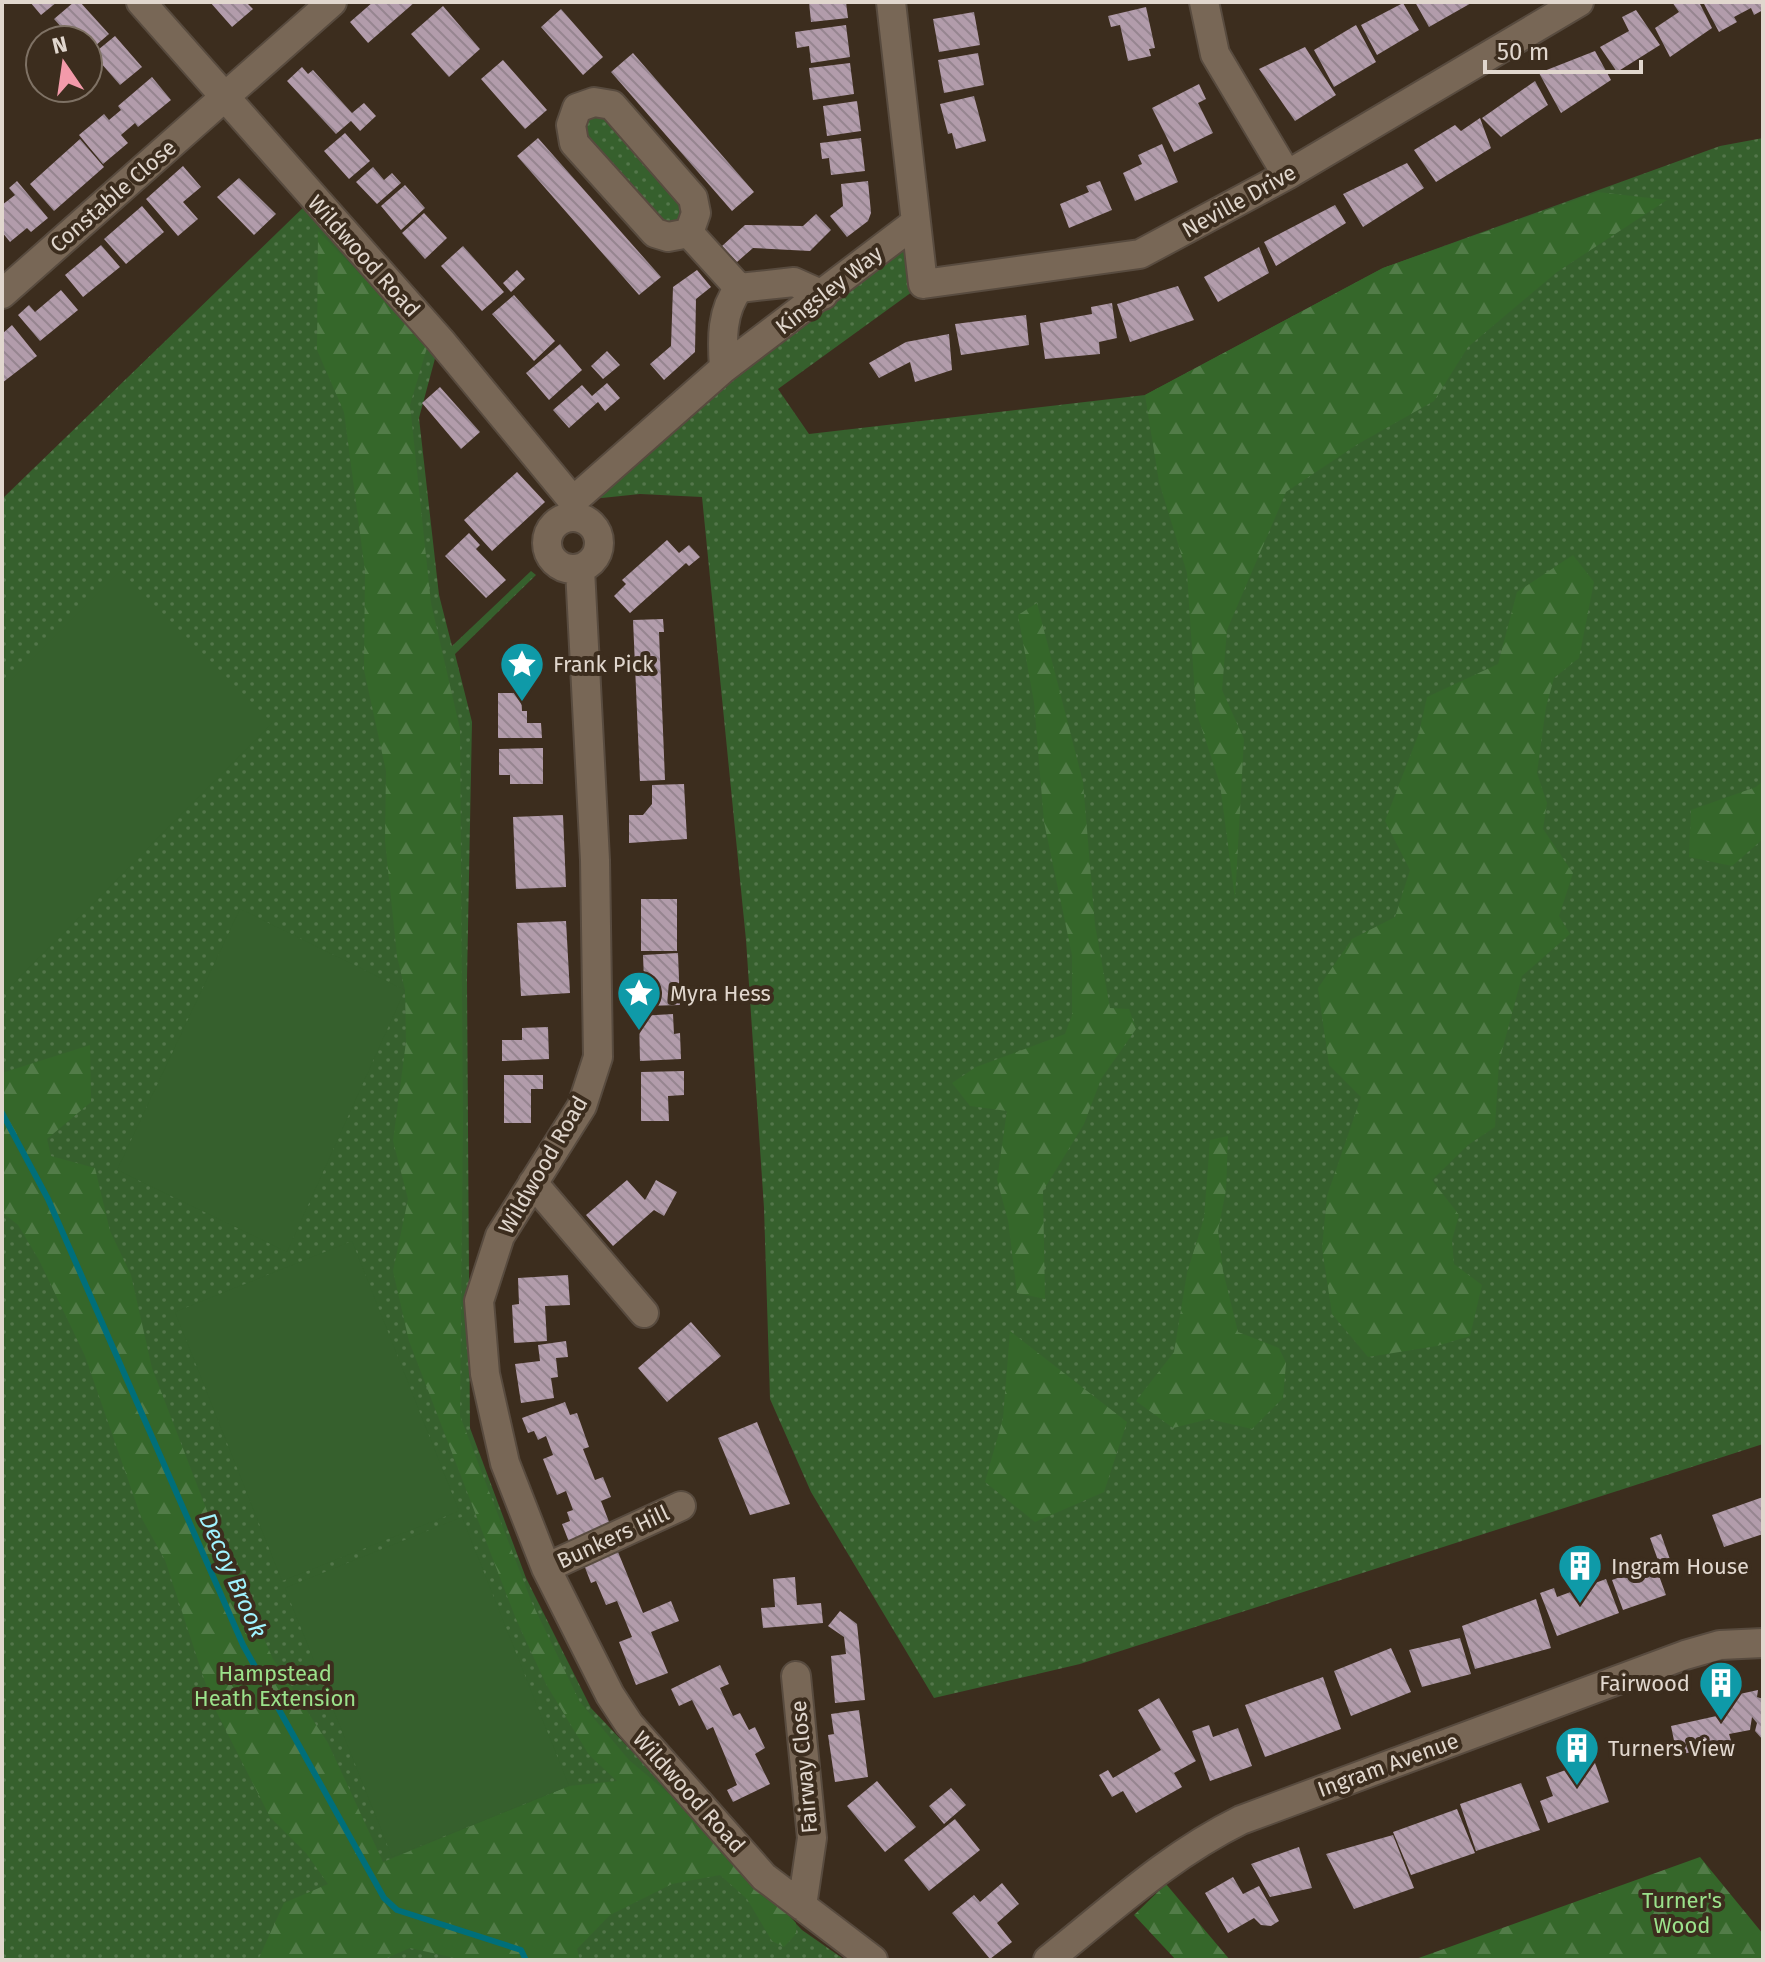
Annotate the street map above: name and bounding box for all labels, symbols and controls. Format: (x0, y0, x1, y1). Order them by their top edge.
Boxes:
north arrow (24, 24, 104, 104)
scale bar (1485, 24, 1641, 74)
text: N (49, 30, 70, 60)
text: 50 m (1497, 38, 1549, 66)
street label: Constable Close (44, 134, 182, 258)
street label: Neville Drive (1177, 159, 1301, 243)
street label: Wildwood Road (302, 189, 426, 323)
street label: Kingsley Way (770, 240, 888, 340)
place icon: Frank Pick (498, 640, 546, 703)
place label: Frank Pick (553, 651, 654, 678)
place icon: Myra Hess (615, 969, 663, 1032)
place label: Myra Hess (670, 980, 771, 1007)
street label: Wildwood Road (493, 1091, 593, 1239)
street label: Bunkers Hill (553, 1499, 673, 1575)
water label: Decoy Brook (193, 1508, 273, 1642)
building icon: Ingram House (1556, 1542, 1604, 1605)
place label: Ingram House (1611, 1553, 1749, 1580)
building icon: Fairwood (1697, 1659, 1745, 1722)
park label: Hampstead Heath Extension (194, 1660, 356, 1712)
place label: Fairwood (1599, 1670, 1690, 1697)
street label: Fairway Close (785, 1699, 823, 1835)
building icon: Turners View (1553, 1724, 1601, 1787)
street label: Wildwood Road (627, 1725, 751, 1859)
street label: Ingram Avenue (1314, 1727, 1462, 1803)
place label: Turners View (1608, 1735, 1735, 1762)
park label: Turner's Wood (1642, 1887, 1722, 1939)

